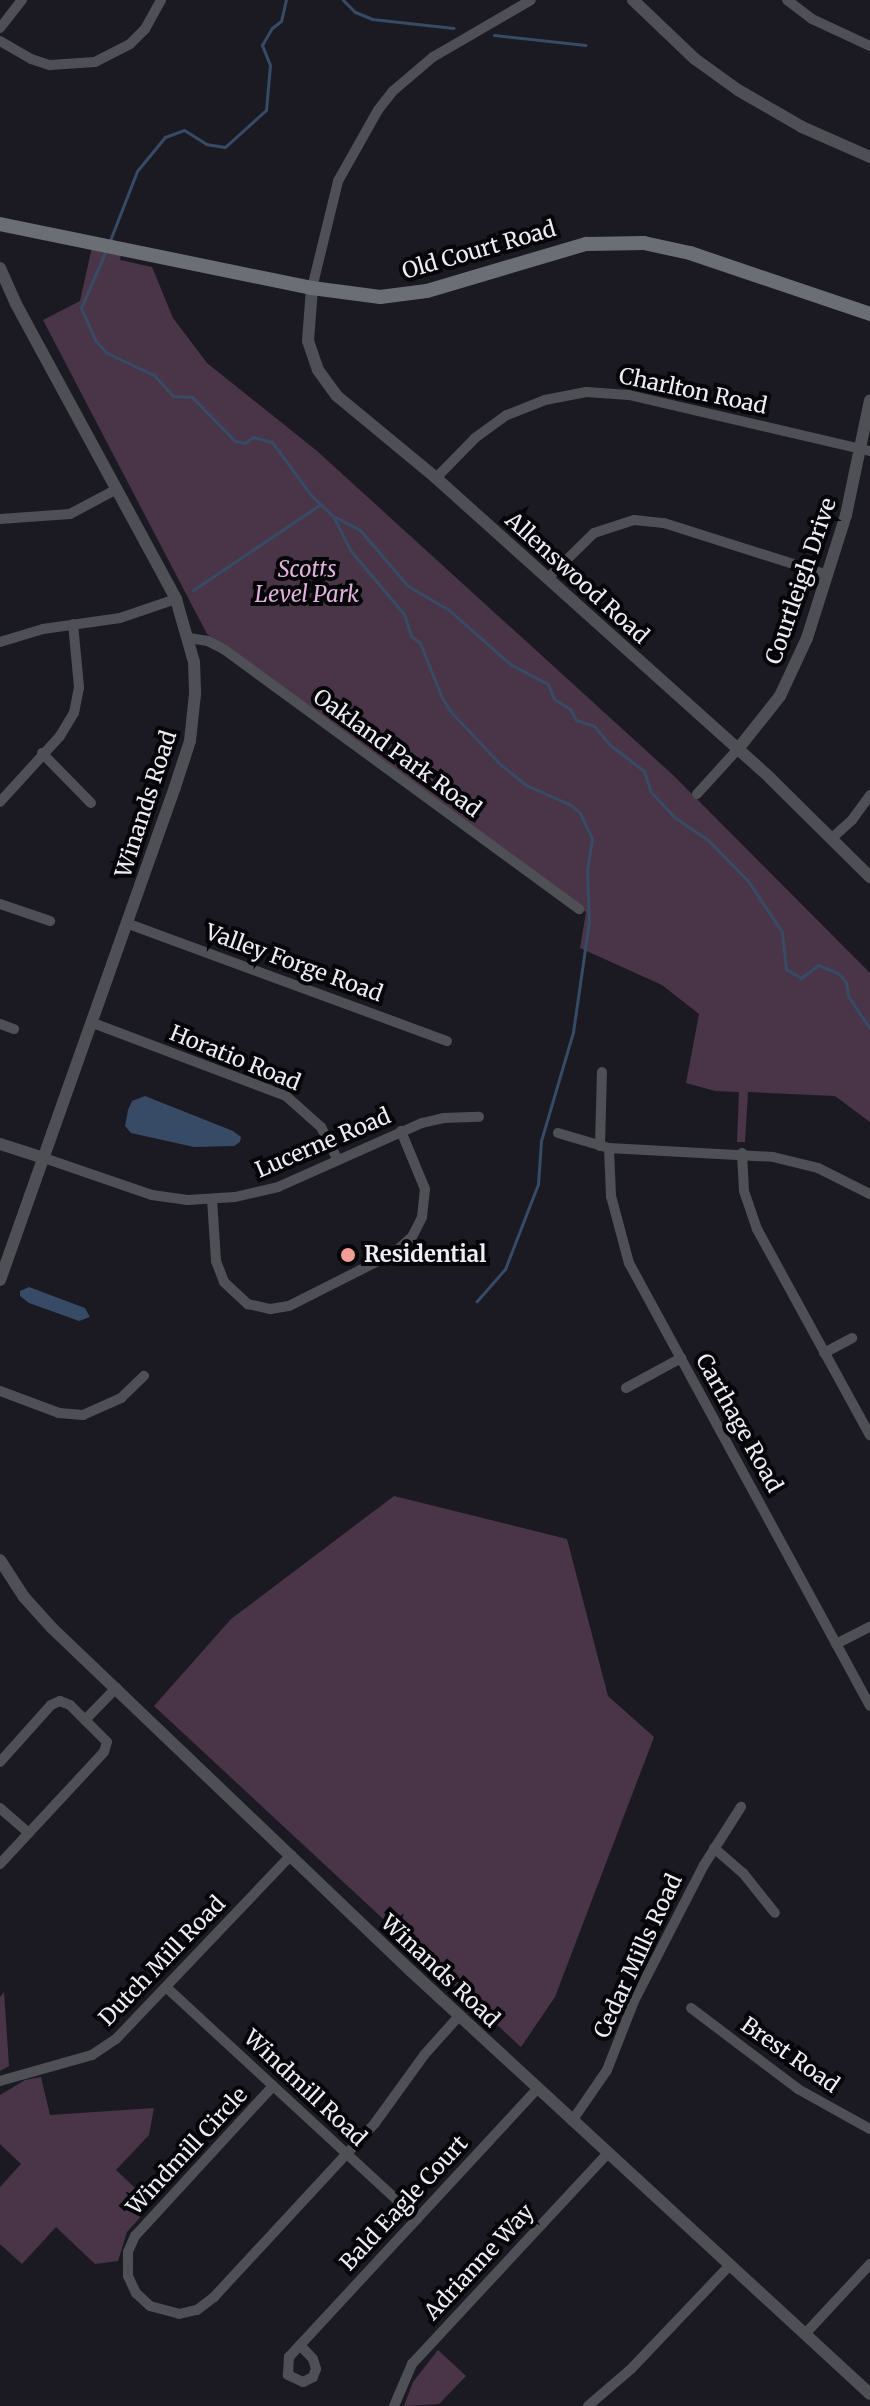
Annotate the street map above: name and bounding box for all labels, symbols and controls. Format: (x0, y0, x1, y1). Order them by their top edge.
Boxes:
street label: Old Court Road (399, 215, 559, 285)
street label: Charlton Road (617, 362, 769, 420)
street label: Courtleigh Drive (760, 494, 842, 668)
street label: Allenswood Road (500, 507, 654, 649)
park label: Scotts Level Park (255, 556, 359, 608)
street label: Oakland Park Road (308, 683, 486, 823)
street label: Winands Road (110, 727, 182, 881)
street label: Valley Forge Road (202, 919, 386, 1007)
street label: Horatio Road (166, 1020, 304, 1096)
street label: Lucerne Road (252, 1103, 394, 1183)
place label: Residential (364, 1242, 486, 1268)
marker: Residential (339, 1246, 357, 1264)
street label: Carthage Road (690, 1349, 788, 1497)
street label: Cedar Mills Road (588, 1870, 688, 2042)
street label: Dutch Mill Road (93, 1891, 231, 2031)
street label: Winands Road (375, 1909, 505, 2033)
street label: Brest Road (736, 2012, 844, 2098)
street label: Windmill Road (238, 2024, 372, 2152)
street label: Windmill Circle (121, 2082, 253, 2220)
street label: Bald Eagle Court (335, 2130, 473, 2276)
street label: Adrianne Way (419, 2199, 539, 2325)

